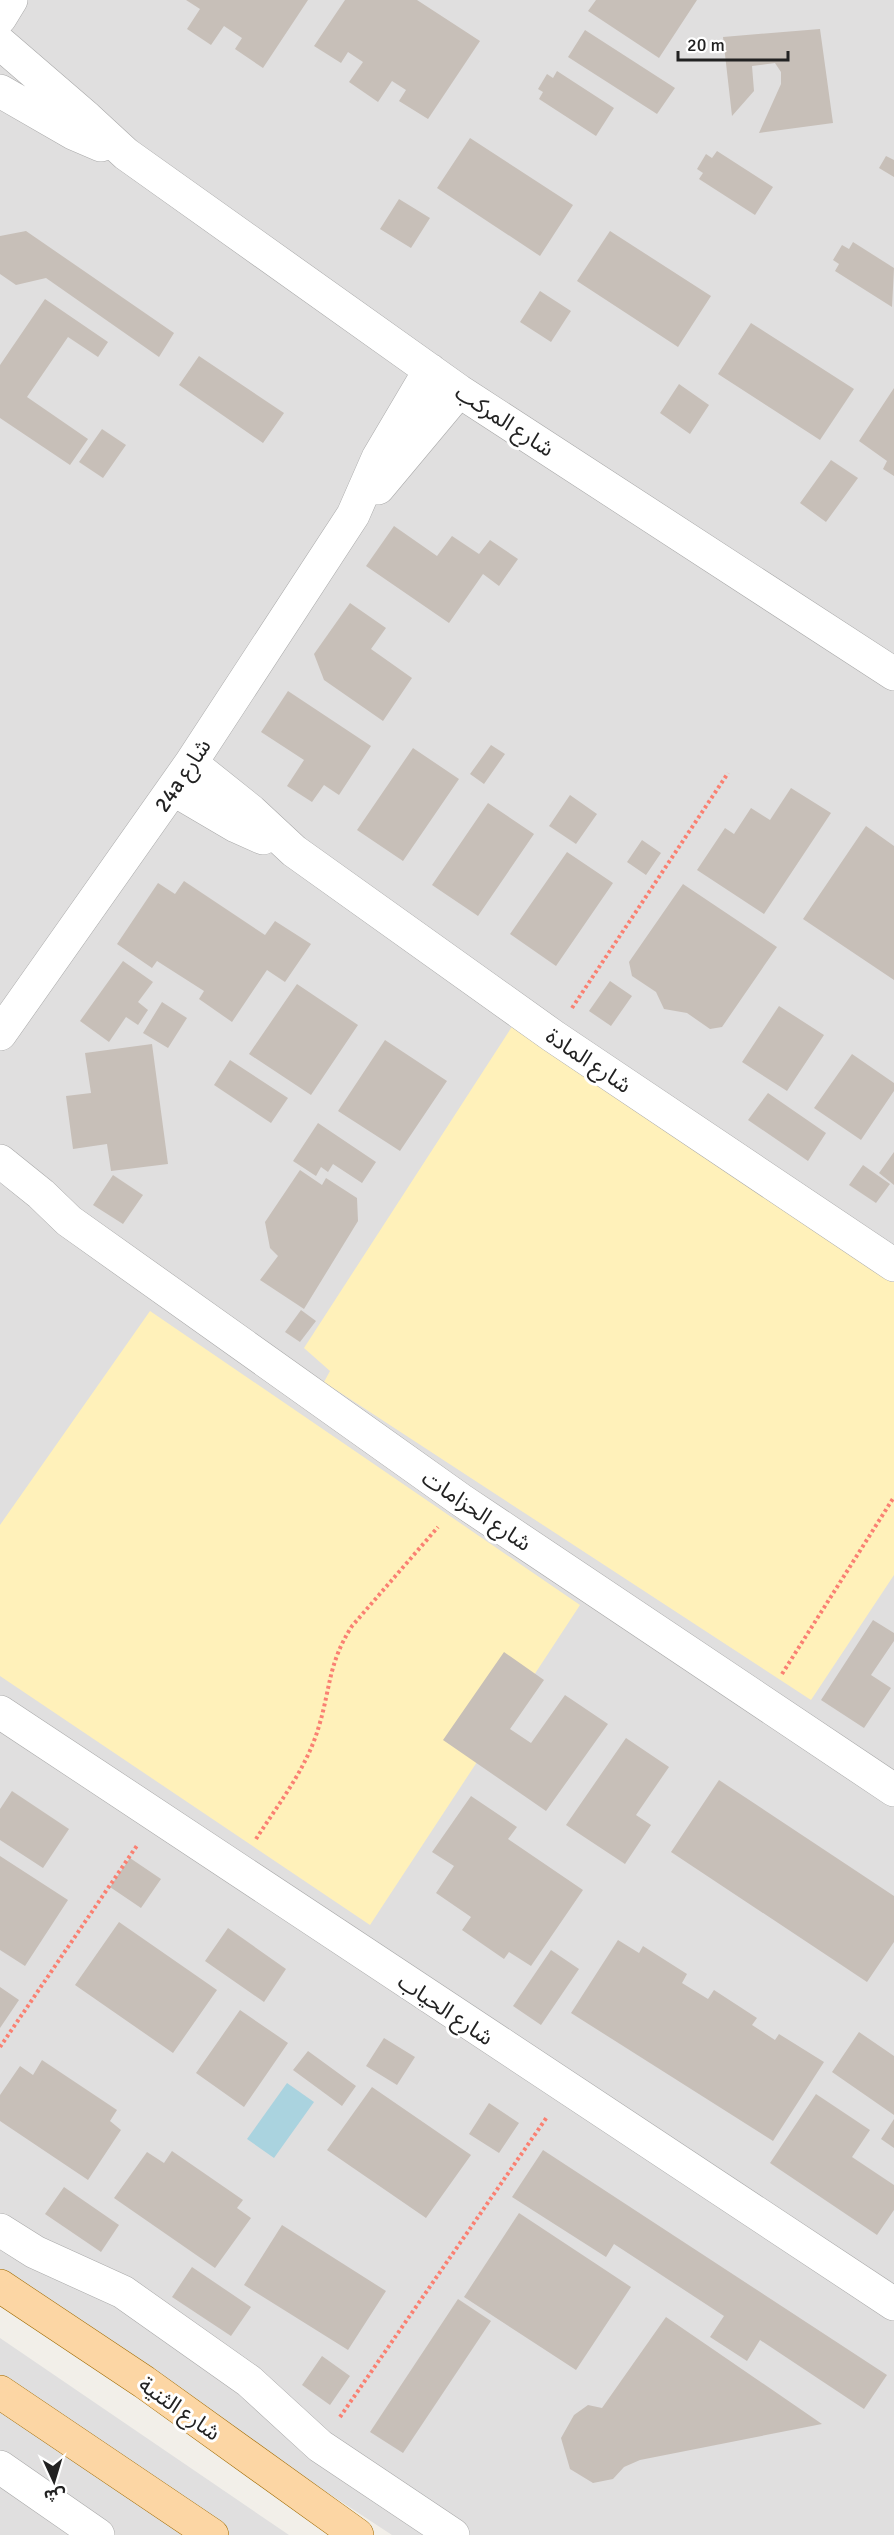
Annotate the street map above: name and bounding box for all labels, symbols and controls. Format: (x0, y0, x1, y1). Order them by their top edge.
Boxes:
scale bar (678, 24, 788, 62)
text: 20 m (687, 34, 725, 56)
street label: شارع المركب (449, 379, 559, 465)
street label: 24a شارع (148, 733, 219, 819)
street label: شارع المادة (539, 1022, 637, 1101)
street label: شارع الحزامات (415, 1464, 536, 1559)
street label: شارع الحياب (391, 1968, 499, 2054)
street label: شارع الثنية (132, 2371, 226, 2449)
north arrow (24, 2451, 84, 2511)
text: ش (43, 2484, 67, 2506)

